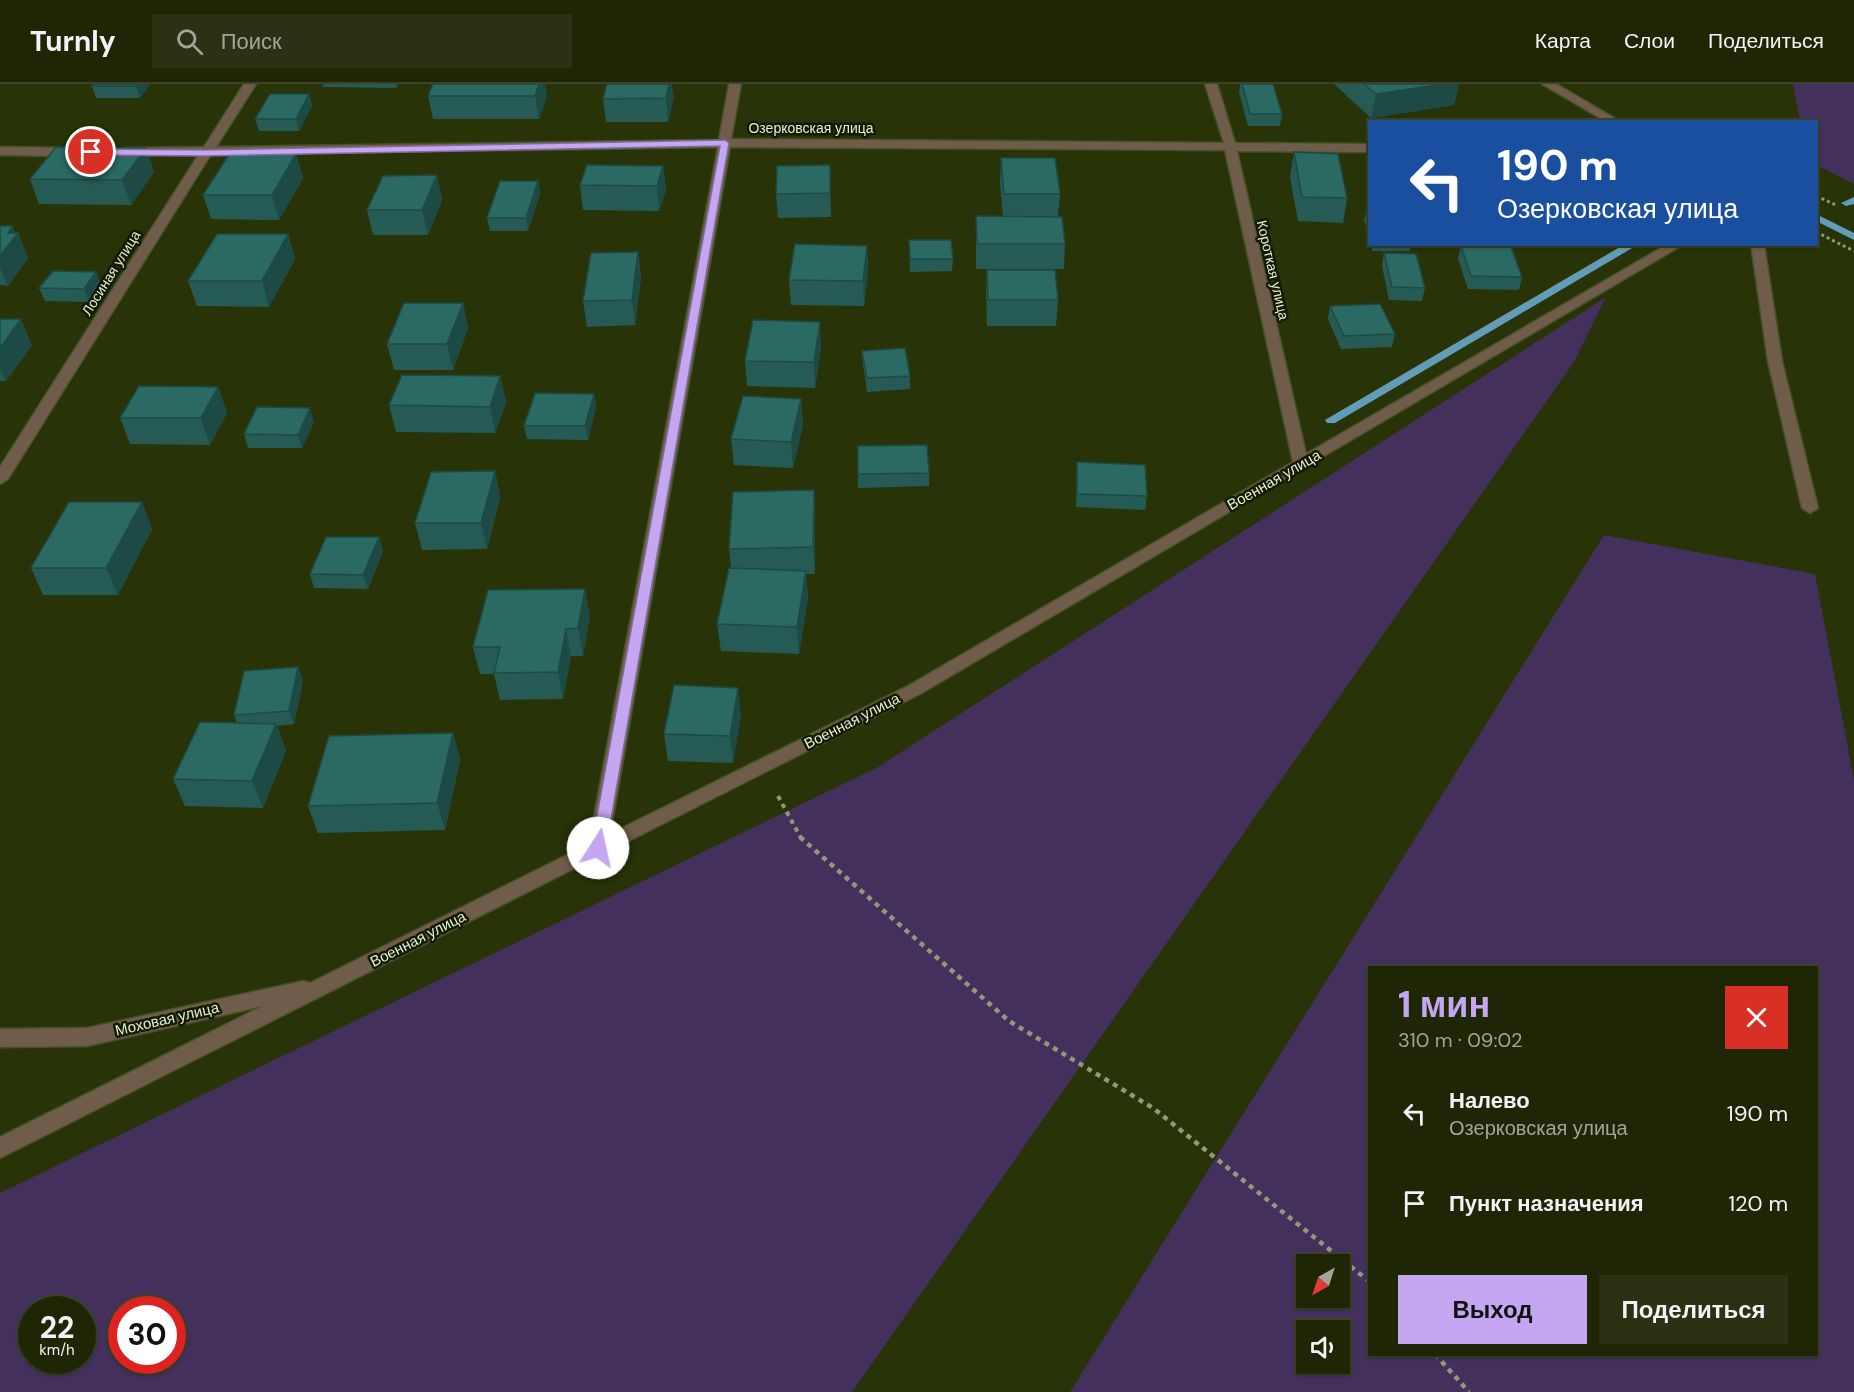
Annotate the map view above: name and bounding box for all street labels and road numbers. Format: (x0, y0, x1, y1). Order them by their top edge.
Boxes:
street label: Озерковская улица (748, 119, 874, 137)
street label: Короткая улица (1253, 218, 1293, 322)
street label: Лосиная улица (78, 227, 144, 319)
street label: Военная улица (1224, 445, 1325, 515)
street label: Военная улица (801, 688, 904, 754)
street label: Военная улица (367, 906, 470, 972)
street label: Моховая улица (113, 997, 222, 1041)

